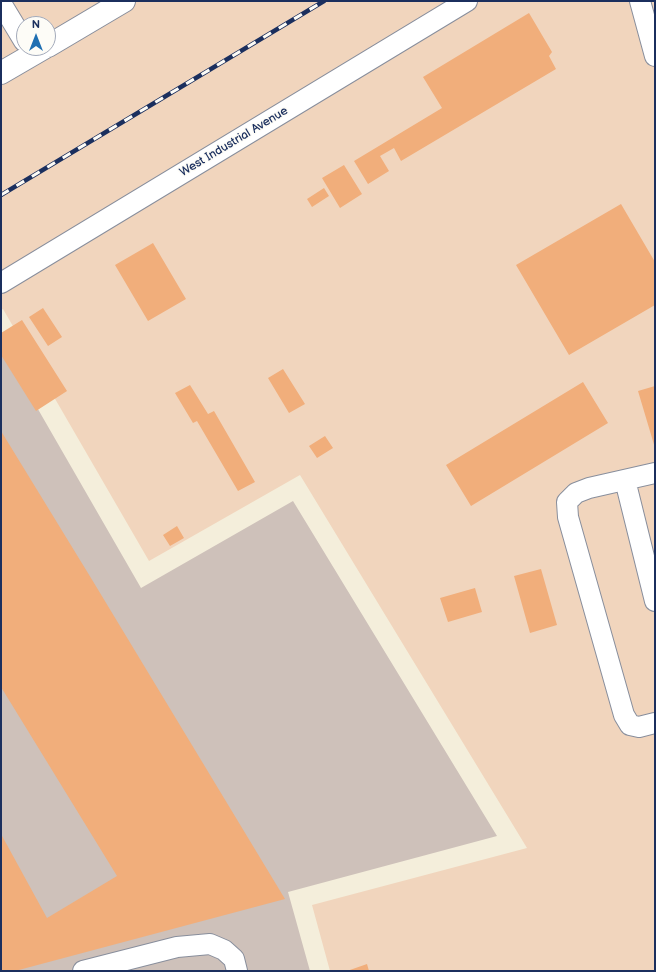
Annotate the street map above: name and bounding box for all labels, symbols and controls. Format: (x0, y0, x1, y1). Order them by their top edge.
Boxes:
north arrow (16, 16, 56, 56)
text: N (32, 18, 40, 31)
street label: West Industrial Avenue (177, 104, 291, 180)

